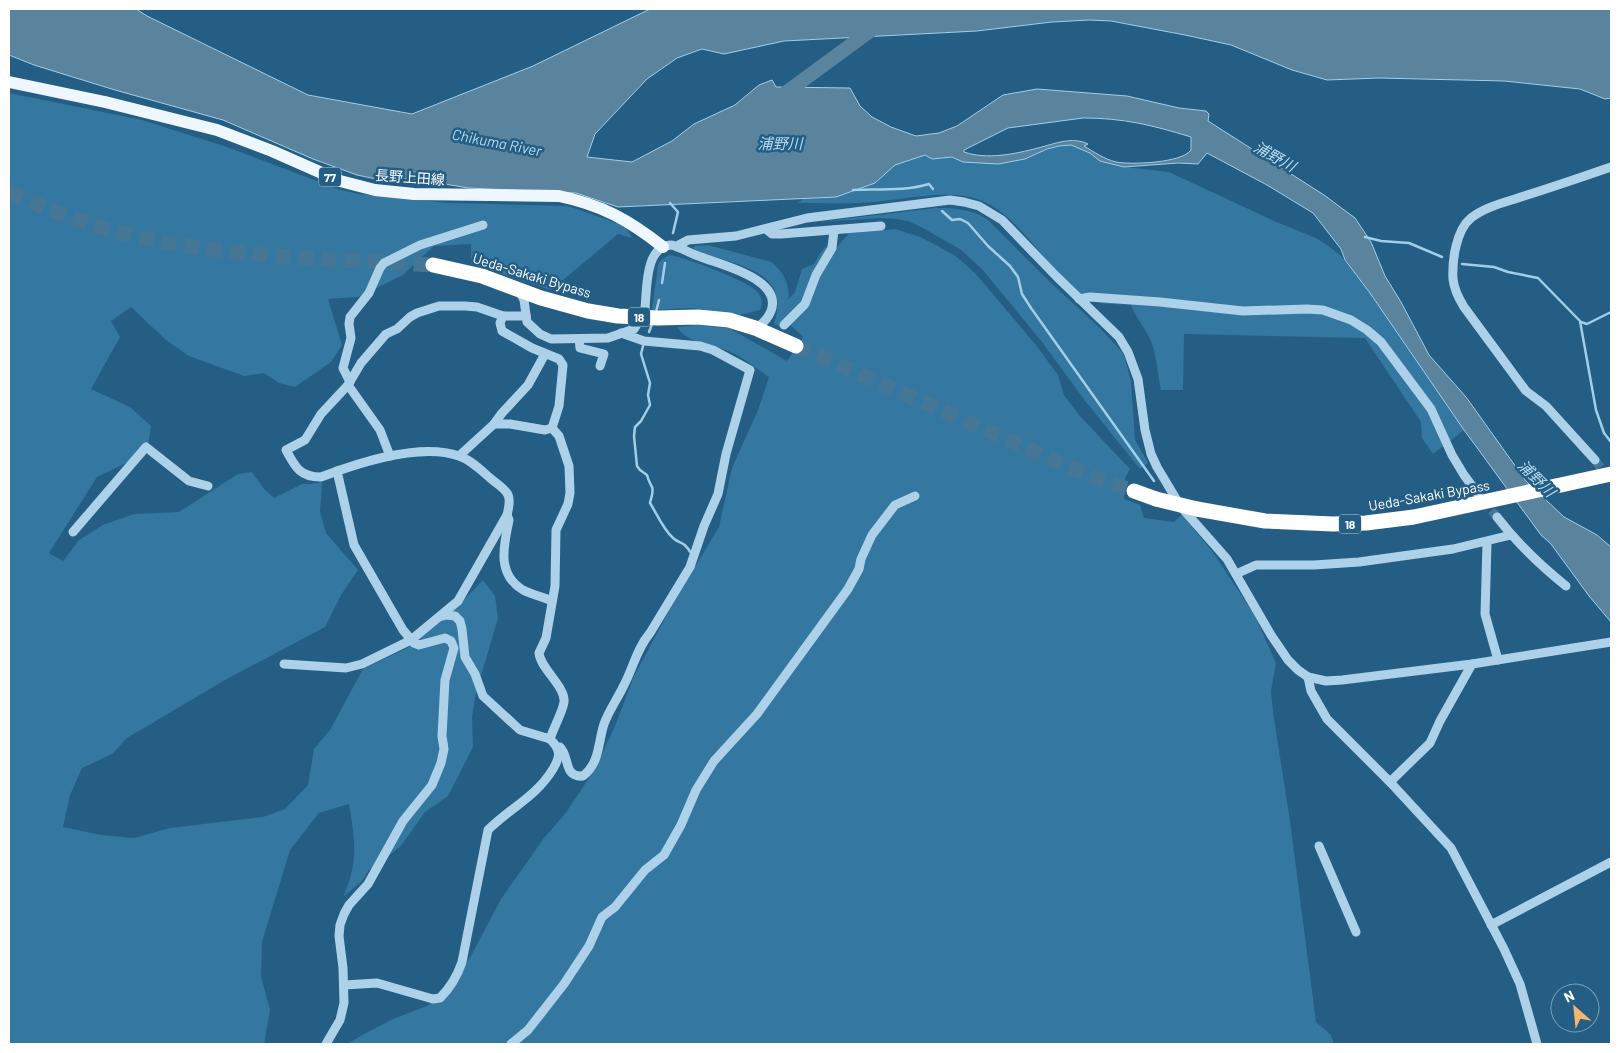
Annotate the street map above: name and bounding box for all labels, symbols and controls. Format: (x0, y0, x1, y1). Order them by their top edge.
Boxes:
water label: Chikuma River (451, 125, 544, 160)
water label: 浦野川 (757, 134, 804, 152)
water label: 浦野川 (1251, 137, 1301, 176)
street label: 長野上田線 (374, 166, 446, 188)
road number: 77 (319, 168, 341, 186)
street label: Ueda-Sakaki Bypass (471, 249, 593, 301)
road number: 18 (628, 308, 650, 326)
water label: 浦野川 (1515, 456, 1561, 502)
street label: Ueda-Sakaki Bypass (1367, 476, 1491, 514)
road number: 18 (1339, 514, 1361, 534)
north arrow (1550, 983, 1600, 1033)
text: N (1561, 986, 1577, 1006)

